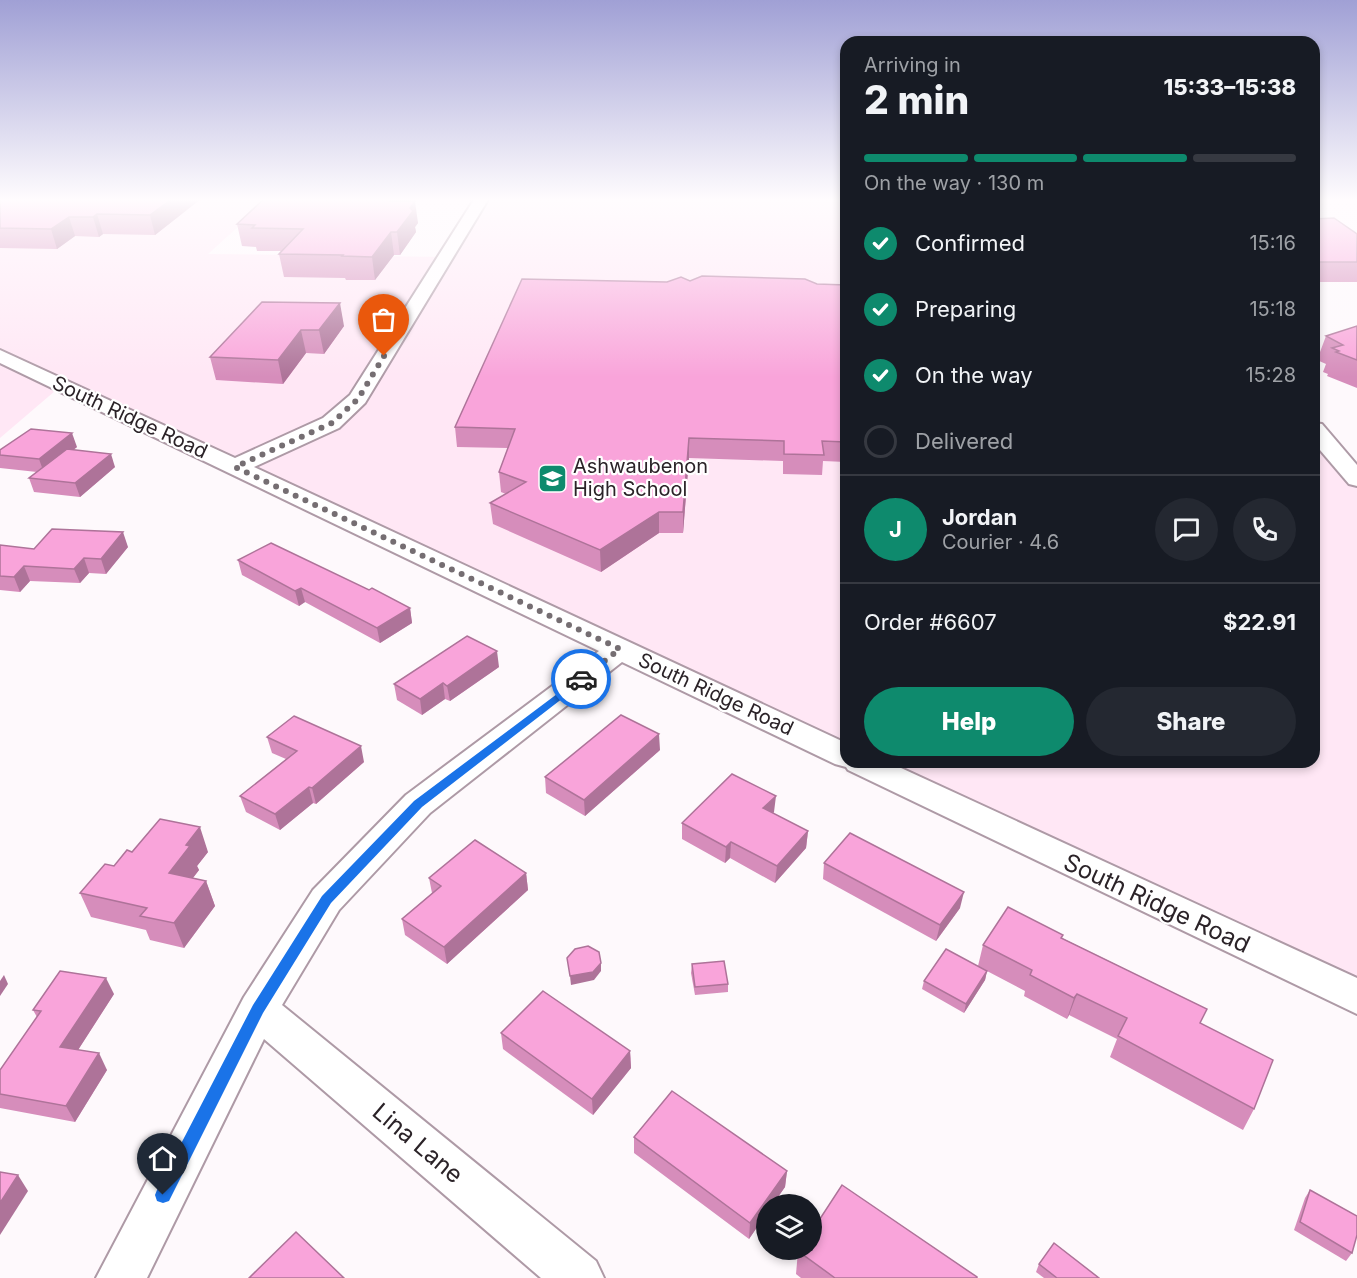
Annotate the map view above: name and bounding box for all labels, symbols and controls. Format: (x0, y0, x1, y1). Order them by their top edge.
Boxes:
text: Arriving in (864, 53, 961, 77)
text: 15:33–15:38 (1163, 74, 1296, 100)
text: 2 min (864, 76, 969, 123)
text: On the way · 130 m (864, 171, 1044, 195)
icon: check (864, 227, 897, 260)
text: Confirmed (915, 230, 1025, 256)
text: 15:16 (1249, 231, 1296, 255)
icon: check (864, 293, 897, 326)
pin (358, 294, 409, 356)
text: Preparing (915, 296, 1016, 322)
text: 15:18 (1249, 297, 1296, 321)
icon: bag (367, 303, 400, 336)
icon: check (864, 359, 897, 392)
text: On the way (915, 362, 1033, 388)
text: 15:28 (1245, 363, 1296, 387)
street label: South Ridge Road (49, 371, 211, 463)
text: Delivered (915, 428, 1013, 454)
place label: Ashwaubenon High School (573, 454, 708, 501)
school or university icon: Ashwaubenon High School (536, 462, 568, 494)
button: chat (1155, 498, 1218, 561)
button: phone (1233, 498, 1296, 561)
text: Jordan (942, 504, 1017, 530)
text: J (889, 516, 902, 542)
text: Courier · 4.6 (942, 530, 1059, 554)
text: Order #6607 (864, 609, 997, 635)
text: $22.91 (1223, 609, 1296, 635)
street label: South Ridge Road (635, 648, 797, 740)
courier (551, 649, 611, 709)
icon: car (565, 663, 598, 696)
button: Help (864, 687, 1074, 756)
button: Share (1086, 687, 1296, 756)
street label: South Ridge Road (1059, 847, 1255, 959)
street label: Lina Lane (367, 1097, 469, 1189)
pin (137, 1133, 188, 1195)
icon: home (146, 1142, 179, 1175)
map controls (756, 1194, 822, 1260)
button: layers (756, 1194, 822, 1260)

